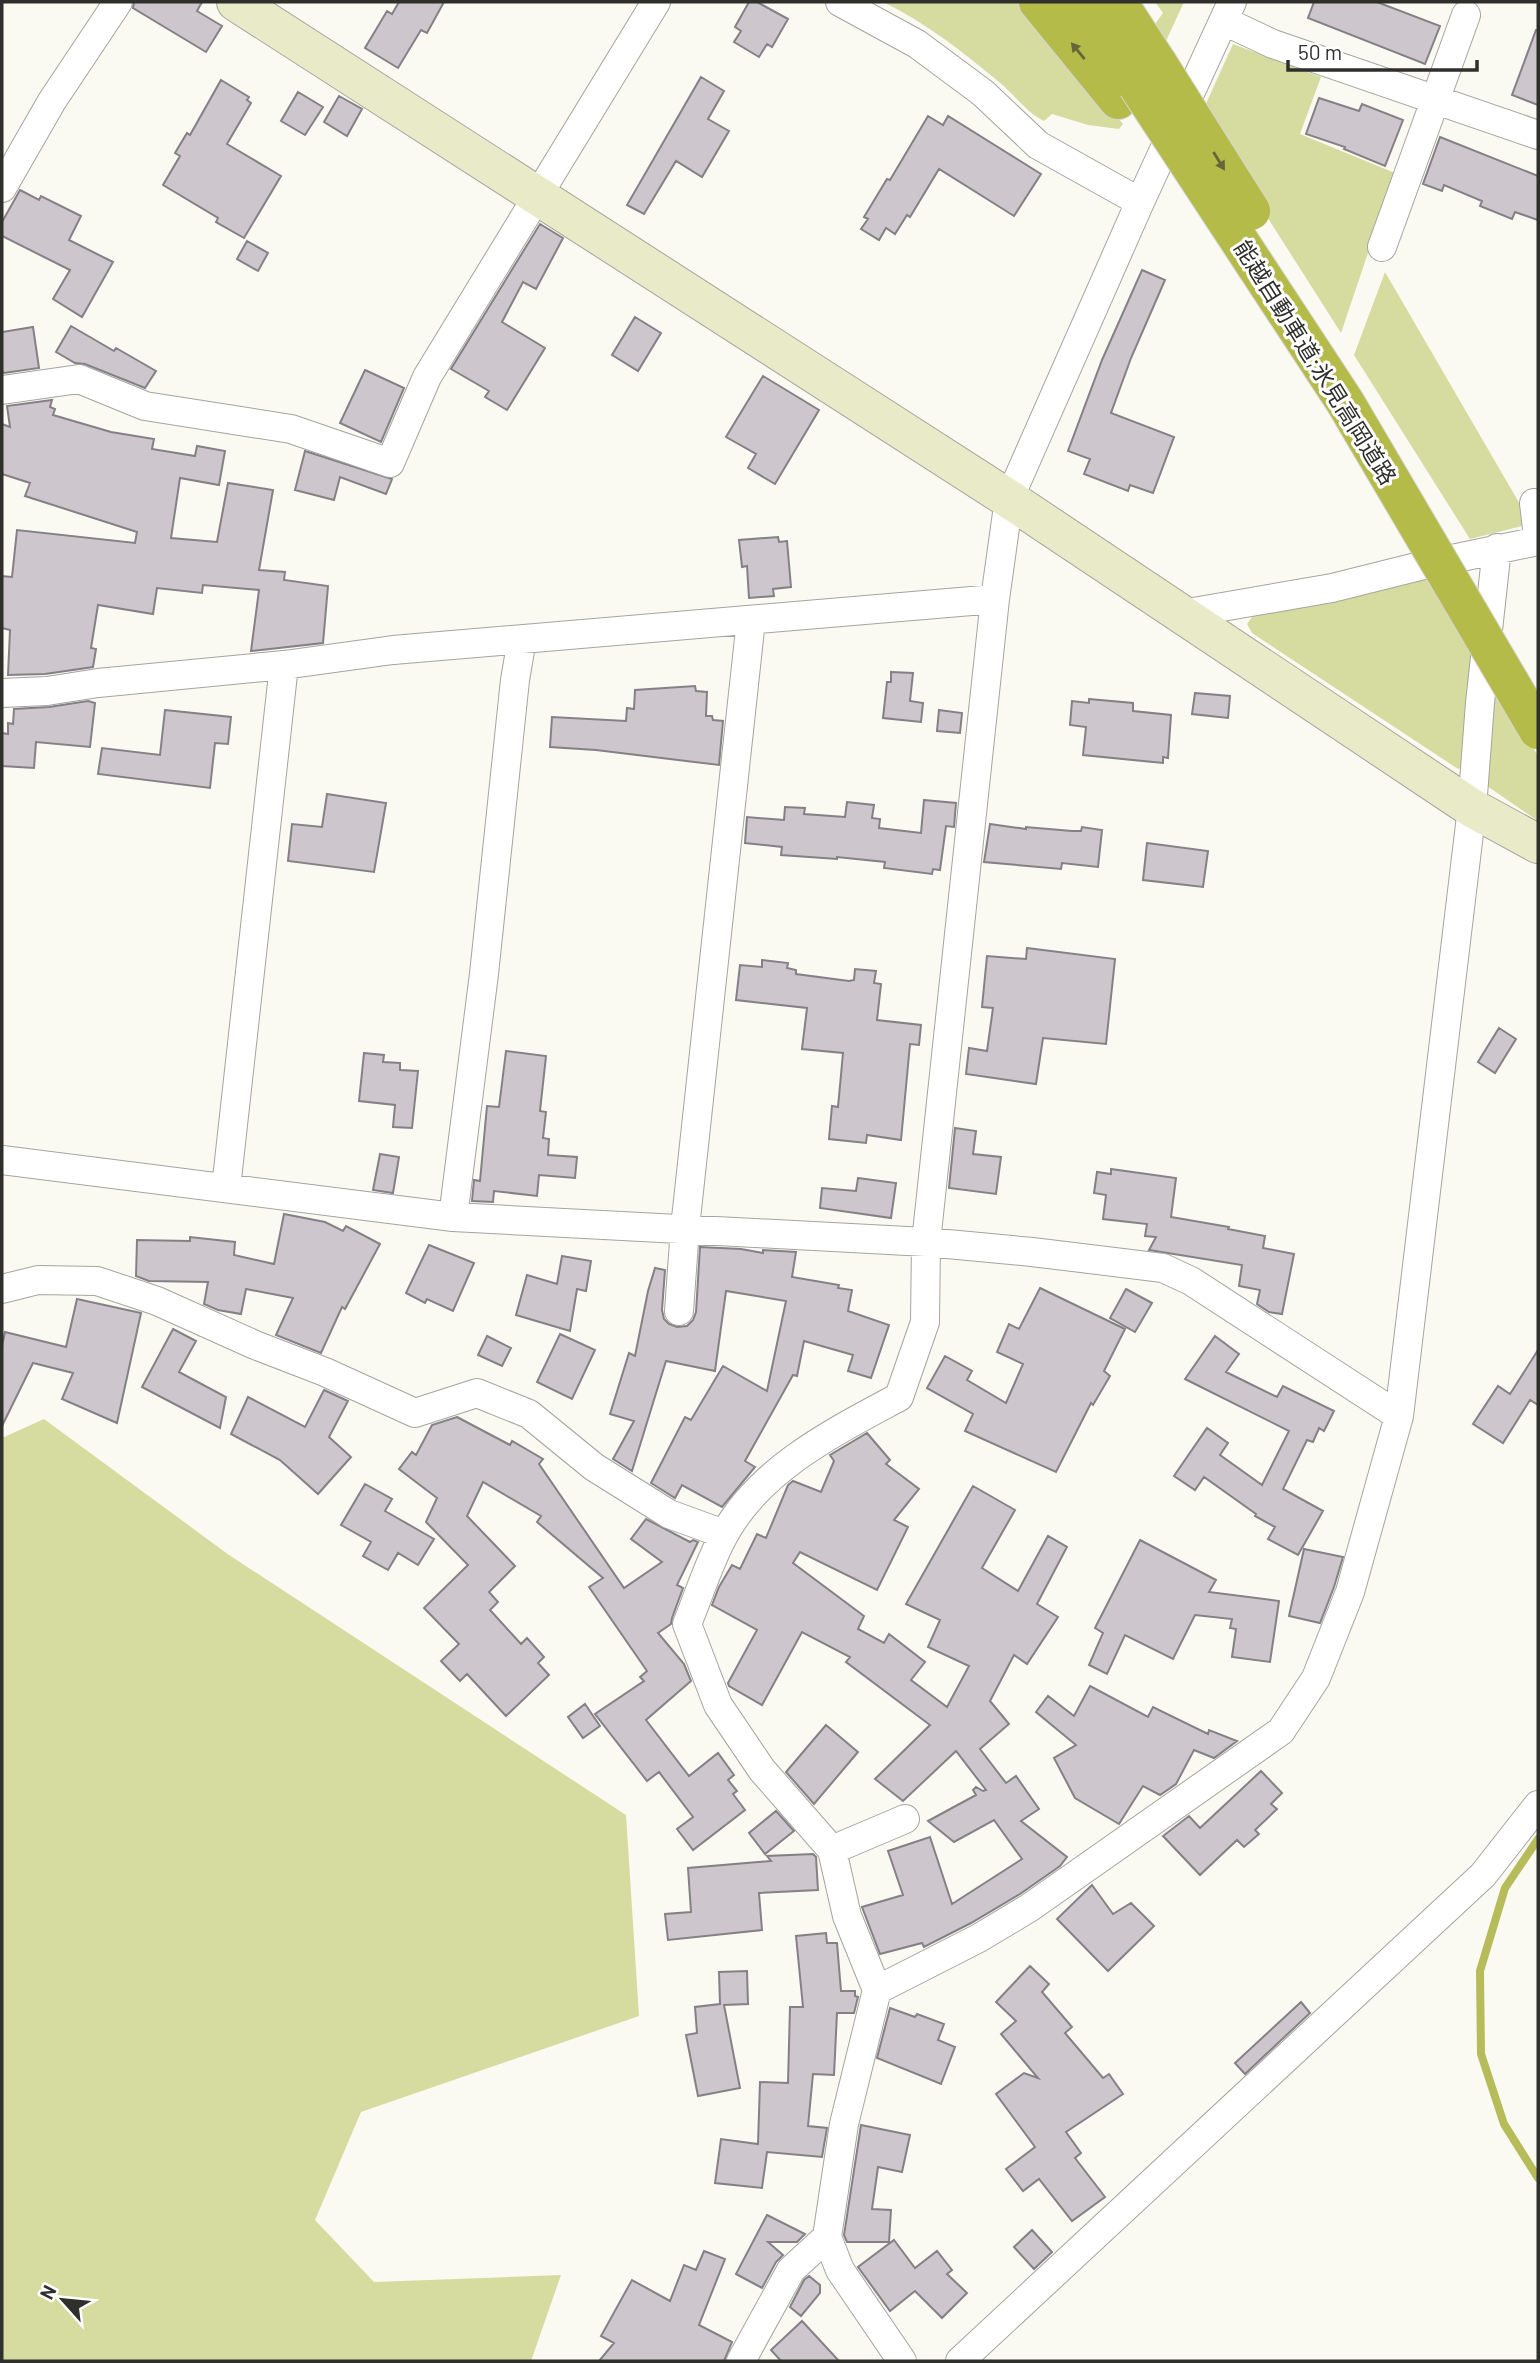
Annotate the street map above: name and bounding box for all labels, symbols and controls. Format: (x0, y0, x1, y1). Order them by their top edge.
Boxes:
scale bar (1288, 28, 1477, 72)
text: 50 m (1298, 39, 1342, 64)
one-way arrow (1071, 42, 1086, 59)
one-way arrow (1213, 152, 1226, 171)
street label: 能越自動車道;氷見高岡道路 (1229, 235, 1403, 489)
north arrow (28, 2265, 98, 2335)
text: N (34, 2281, 61, 2303)

